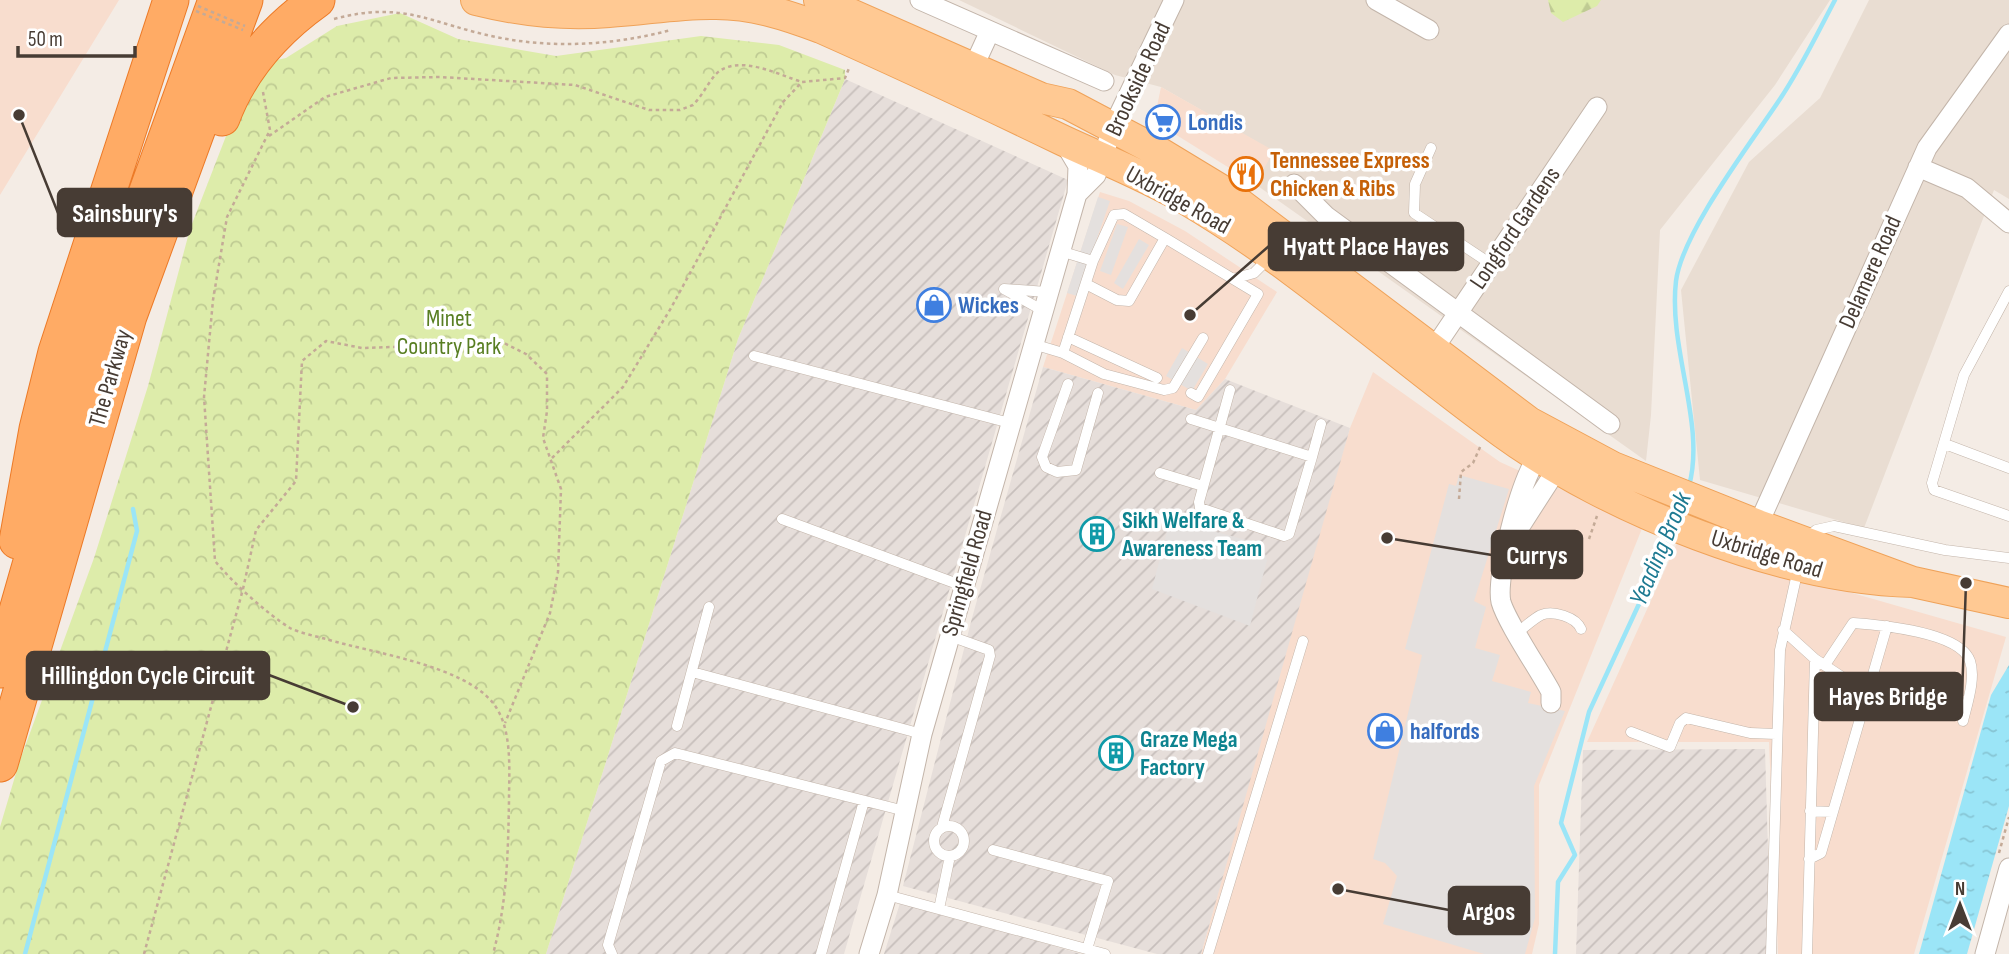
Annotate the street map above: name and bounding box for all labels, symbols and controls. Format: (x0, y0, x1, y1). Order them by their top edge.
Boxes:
scale bar (18, 14, 135, 58)
street label: Brookside Road (1099, 17, 1177, 141)
text: 50 m (28, 27, 63, 52)
supermarket icon: Londis (1144, 103, 1182, 141)
place label: Londis (1188, 108, 1243, 137)
place label: Tennessee Express Chicken & Ribs (1270, 146, 1430, 203)
restaurant icon: Tennessee Express Chicken & Ribs (1227, 155, 1265, 193)
street label: Uxbridge Road (1121, 159, 1235, 241)
street label: Longford Gardens (1463, 161, 1567, 295)
callout: Sainsbury's (58, 189, 191, 236)
text: Sainsbury's (72, 199, 178, 230)
street label: Delamere Road (1832, 211, 1908, 333)
callout: Hyatt Place Hayes (1269, 223, 1463, 270)
text: Hyatt Place Hayes (1283, 232, 1449, 263)
shop icon: Wickes (915, 286, 953, 324)
place label: Wickes (958, 291, 1019, 320)
park label: Minet Country Park (397, 304, 501, 361)
street label: The Parkway (82, 326, 138, 430)
water label: Yeading Brook (1623, 487, 1699, 610)
place label: Sikh Welfare & Awareness Team (1121, 506, 1262, 563)
street label: Springfield Road (935, 507, 999, 639)
building icon: Sikh Welfare & Awareness Team (1078, 515, 1116, 553)
street label: Uxbridge Road (1708, 523, 1826, 585)
callout: Currys (1492, 531, 1582, 578)
text: Currys (1506, 541, 1568, 572)
callout: Hillingdon Cycle Circuit (27, 652, 269, 699)
text: Hillingdon Cycle Circuit (41, 661, 255, 692)
callout: Hayes Bridge (1815, 673, 1962, 720)
text: Hayes Bridge (1828, 682, 1948, 713)
shop icon: halfords (1366, 712, 1404, 750)
place label: halfords (1410, 717, 1480, 746)
place label: Graze Mega Factory (1140, 725, 1237, 782)
building icon: Graze Mega Factory (1097, 734, 1135, 772)
north arrow (1925, 870, 1995, 940)
text: N (1955, 878, 1965, 901)
callout: Argos (1449, 887, 1529, 934)
text: Argos (1462, 897, 1515, 928)

